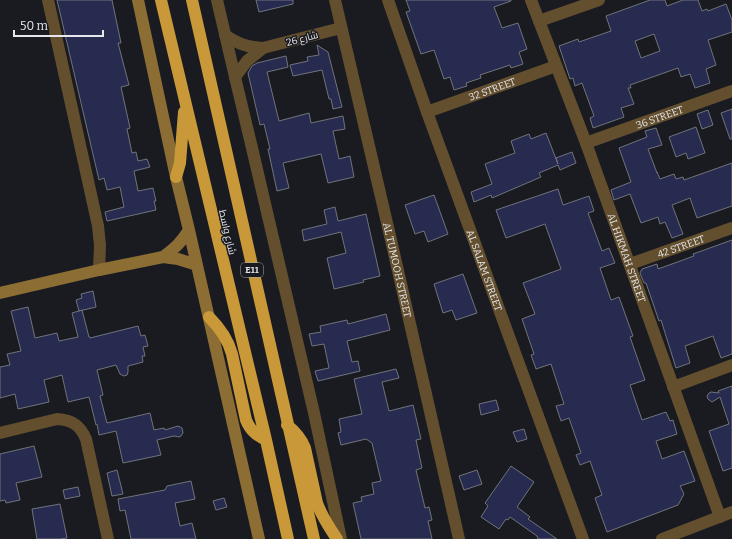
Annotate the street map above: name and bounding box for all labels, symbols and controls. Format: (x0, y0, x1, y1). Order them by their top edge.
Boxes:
scale bar (14, 12, 103, 38)
text: 50 m (20, 19, 49, 33)
street label: شارع 26 (285, 29, 320, 49)
street label: 32 STREET (467, 76, 518, 104)
street label: 36 STREET (635, 104, 685, 132)
street label: شارع واسط (216, 209, 238, 256)
street label: AL HIKMAH STREET (605, 212, 648, 304)
street label: AL TUMOOH STREET (380, 221, 413, 319)
street label: AL SALAM STREET (464, 228, 504, 313)
street label: 42 STREET (656, 233, 707, 261)
road number: E11 (241, 263, 263, 277)

